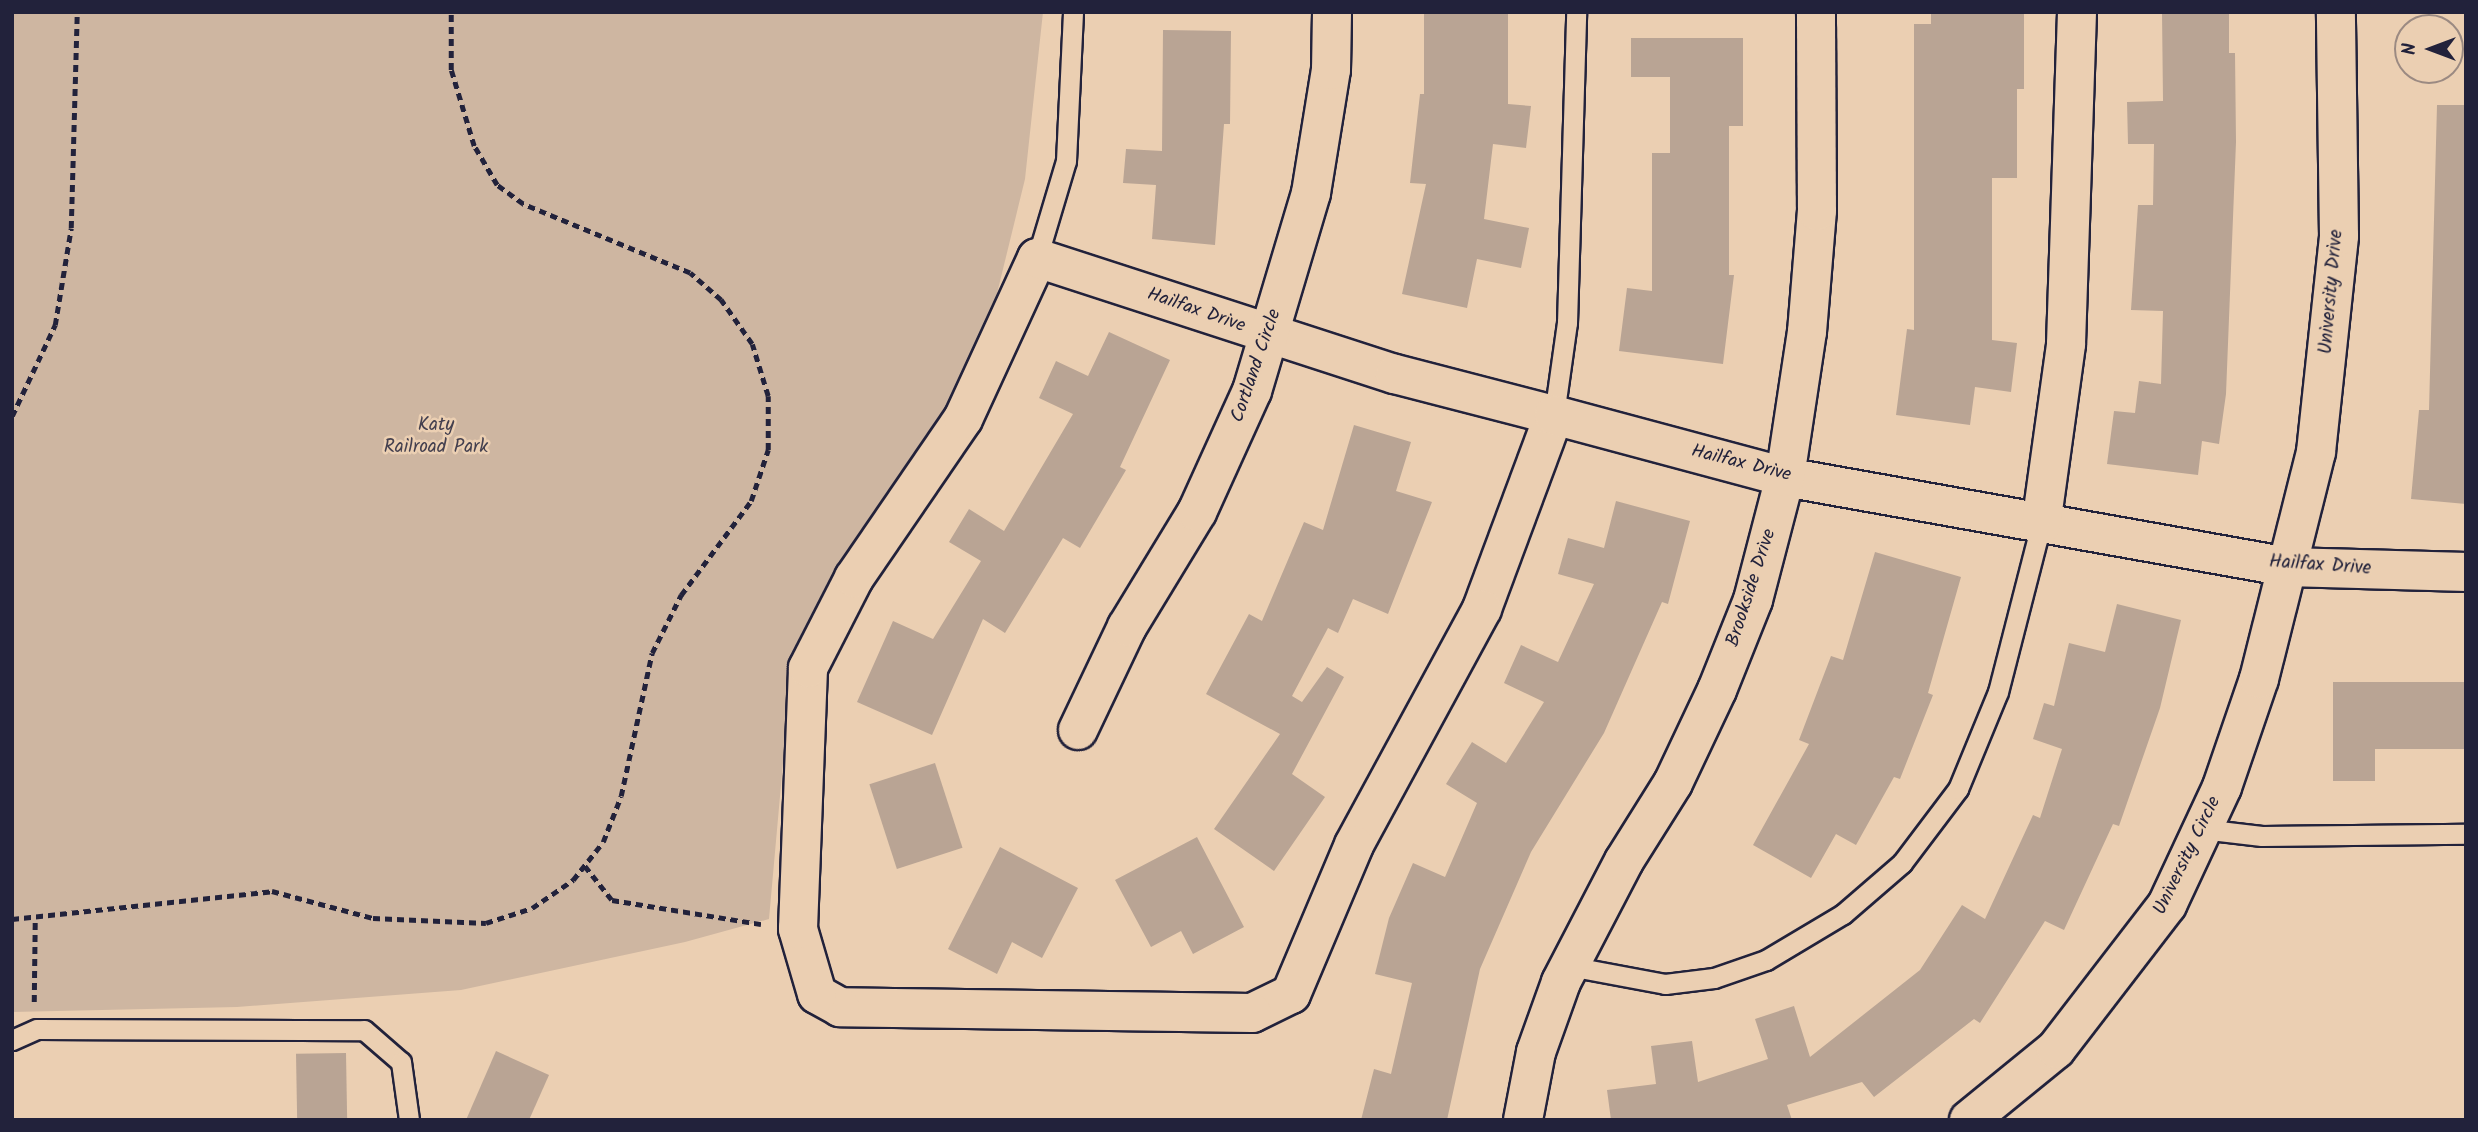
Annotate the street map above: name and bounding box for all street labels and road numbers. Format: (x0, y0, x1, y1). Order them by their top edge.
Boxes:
street label: University Drive (2315, 229, 2349, 355)
street label: Hailfax Drive (1144, 284, 1248, 338)
street label: Cortland Circle (1227, 306, 1287, 426)
street label: Hailfax Drive (1689, 441, 1793, 487)
street label: Brookside Drive (1722, 526, 1782, 650)
street label: Hailfax Drive (2268, 551, 2372, 581)
street label: University Circle (2149, 793, 2227, 919)

